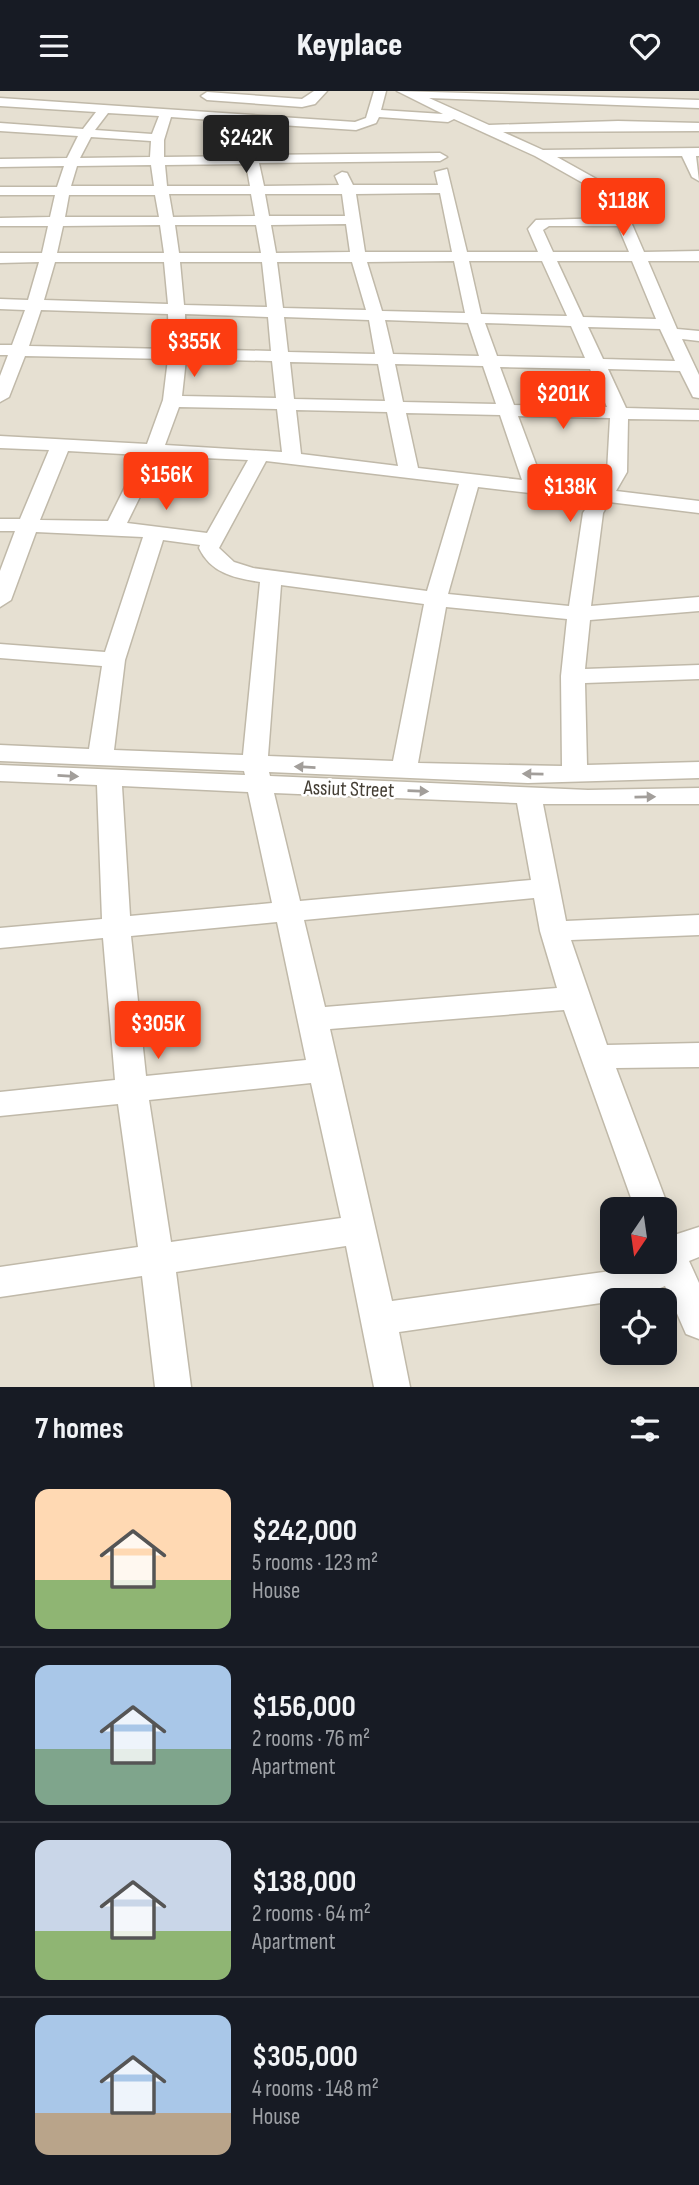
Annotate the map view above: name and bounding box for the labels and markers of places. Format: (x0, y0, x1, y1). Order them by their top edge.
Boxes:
pin: $242K (197, 115, 295, 175)
pin: $118K (574, 179, 672, 238)
pin: $355K (145, 320, 243, 379)
pin: $201K (514, 371, 612, 431)
pin: $156K (117, 453, 215, 512)
pin: $138K (521, 465, 619, 524)
pin: $305K (109, 1002, 207, 1061)

